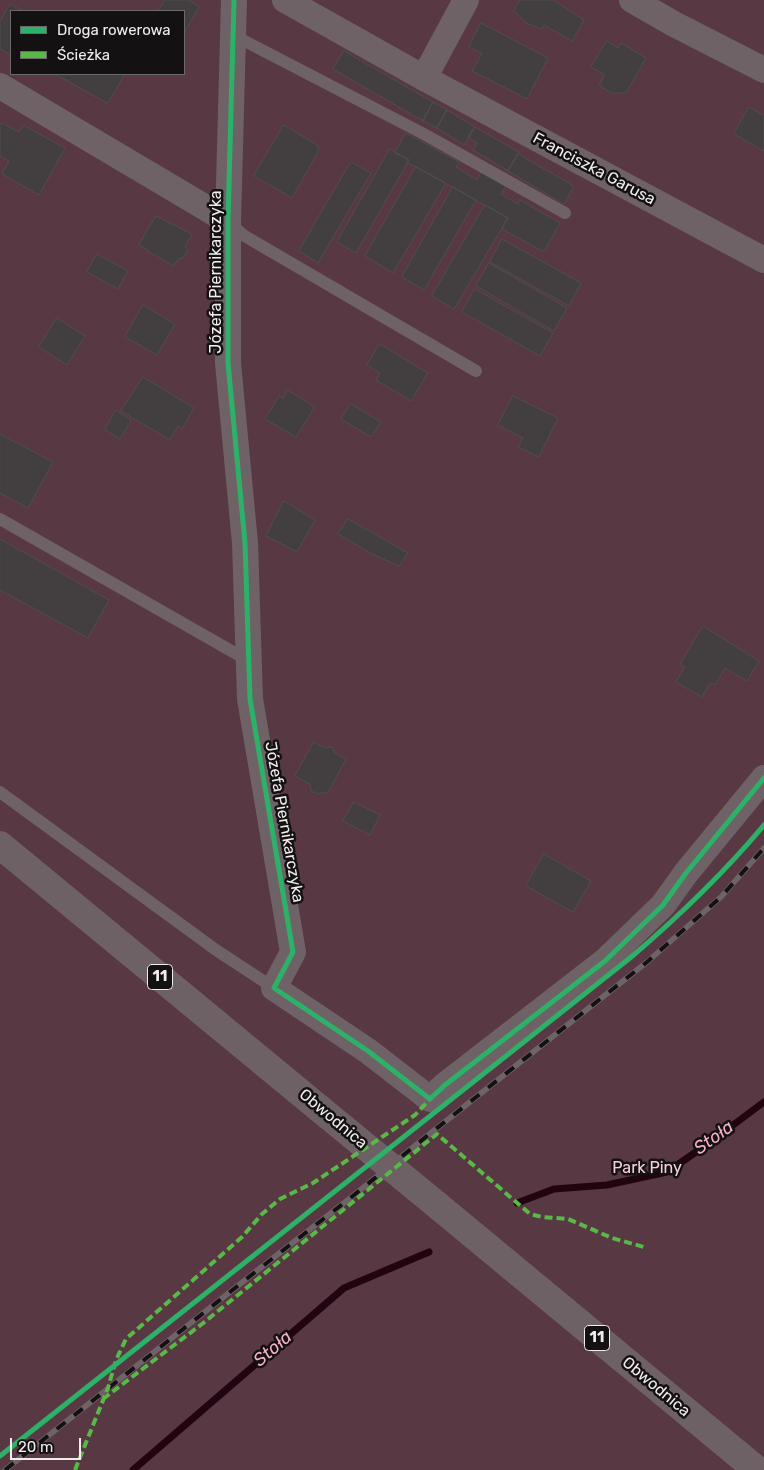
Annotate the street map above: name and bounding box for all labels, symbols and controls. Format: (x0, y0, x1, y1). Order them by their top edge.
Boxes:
legend (10, 10, 185, 75)
text: Droga rowerowa (57, 21, 171, 39)
text: Ścieżka (57, 46, 110, 64)
street label: Franciszka Garusa (530, 129, 658, 209)
street label: Józefa Piernikarczyka (206, 190, 226, 354)
street label: Józefa Piernikarczyka (260, 740, 308, 904)
road number: 11 (148, 964, 172, 990)
street label: Obwodnica (295, 1085, 371, 1153)
water label: Stoła (690, 1116, 738, 1160)
park label: Park Piny (612, 1158, 682, 1178)
water label: Stoła (249, 1326, 297, 1372)
road number: 11 (584, 1326, 610, 1350)
street label: Obwodnica (618, 1353, 694, 1421)
scale bar (12, 1428, 84, 1460)
text: 20 m (18, 1438, 53, 1456)

